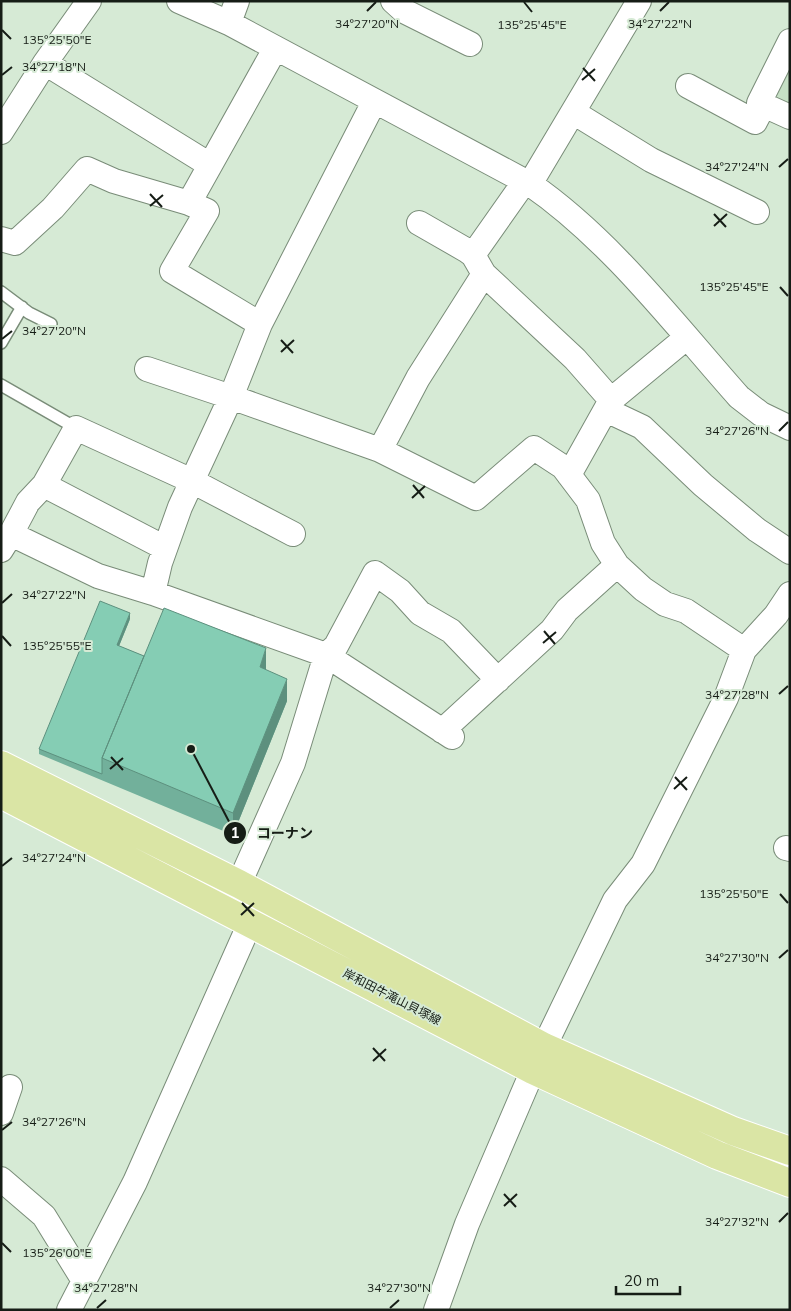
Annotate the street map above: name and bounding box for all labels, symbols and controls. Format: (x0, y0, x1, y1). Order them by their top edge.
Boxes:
text: 34°27'20"N (335, 16, 399, 31)
text: 34°27'22"N (628, 16, 692, 31)
text: 135°25'45"E (497, 17, 567, 32)
text: 135°25'50"E (22, 32, 92, 47)
text: 34°27'18"N (22, 59, 86, 74)
text: 34°27'24"N (705, 159, 769, 174)
text: 135°25'45"E (699, 279, 769, 294)
text: 34°27'20"N (22, 323, 86, 338)
text: 34°27'26"N (705, 423, 769, 438)
text: 34°27'22"N (22, 587, 86, 602)
text: 135°25'55"E (22, 638, 92, 653)
text: 34°27'28"N (705, 687, 769, 702)
callout: コーナン (222, 818, 323, 847)
text: 1 (230, 823, 240, 842)
text: コーナン (257, 824, 313, 842)
text: 34°27'24"N (22, 850, 86, 865)
text: 135°25'50"E (699, 886, 769, 901)
text: 34°27'30"N (705, 950, 769, 965)
street label: 岸和田牛滝山貝塚線 (341, 965, 444, 1028)
text: 34°27'26"N (22, 1114, 86, 1129)
text: 34°27'32"N (705, 1214, 769, 1229)
text: 135°26'00"E (22, 1245, 92, 1260)
scale bar (616, 1264, 680, 1296)
text: 20 m (624, 1271, 659, 1290)
text: 34°27'28"N (74, 1280, 138, 1295)
text: 34°27'30"N (367, 1280, 431, 1295)

